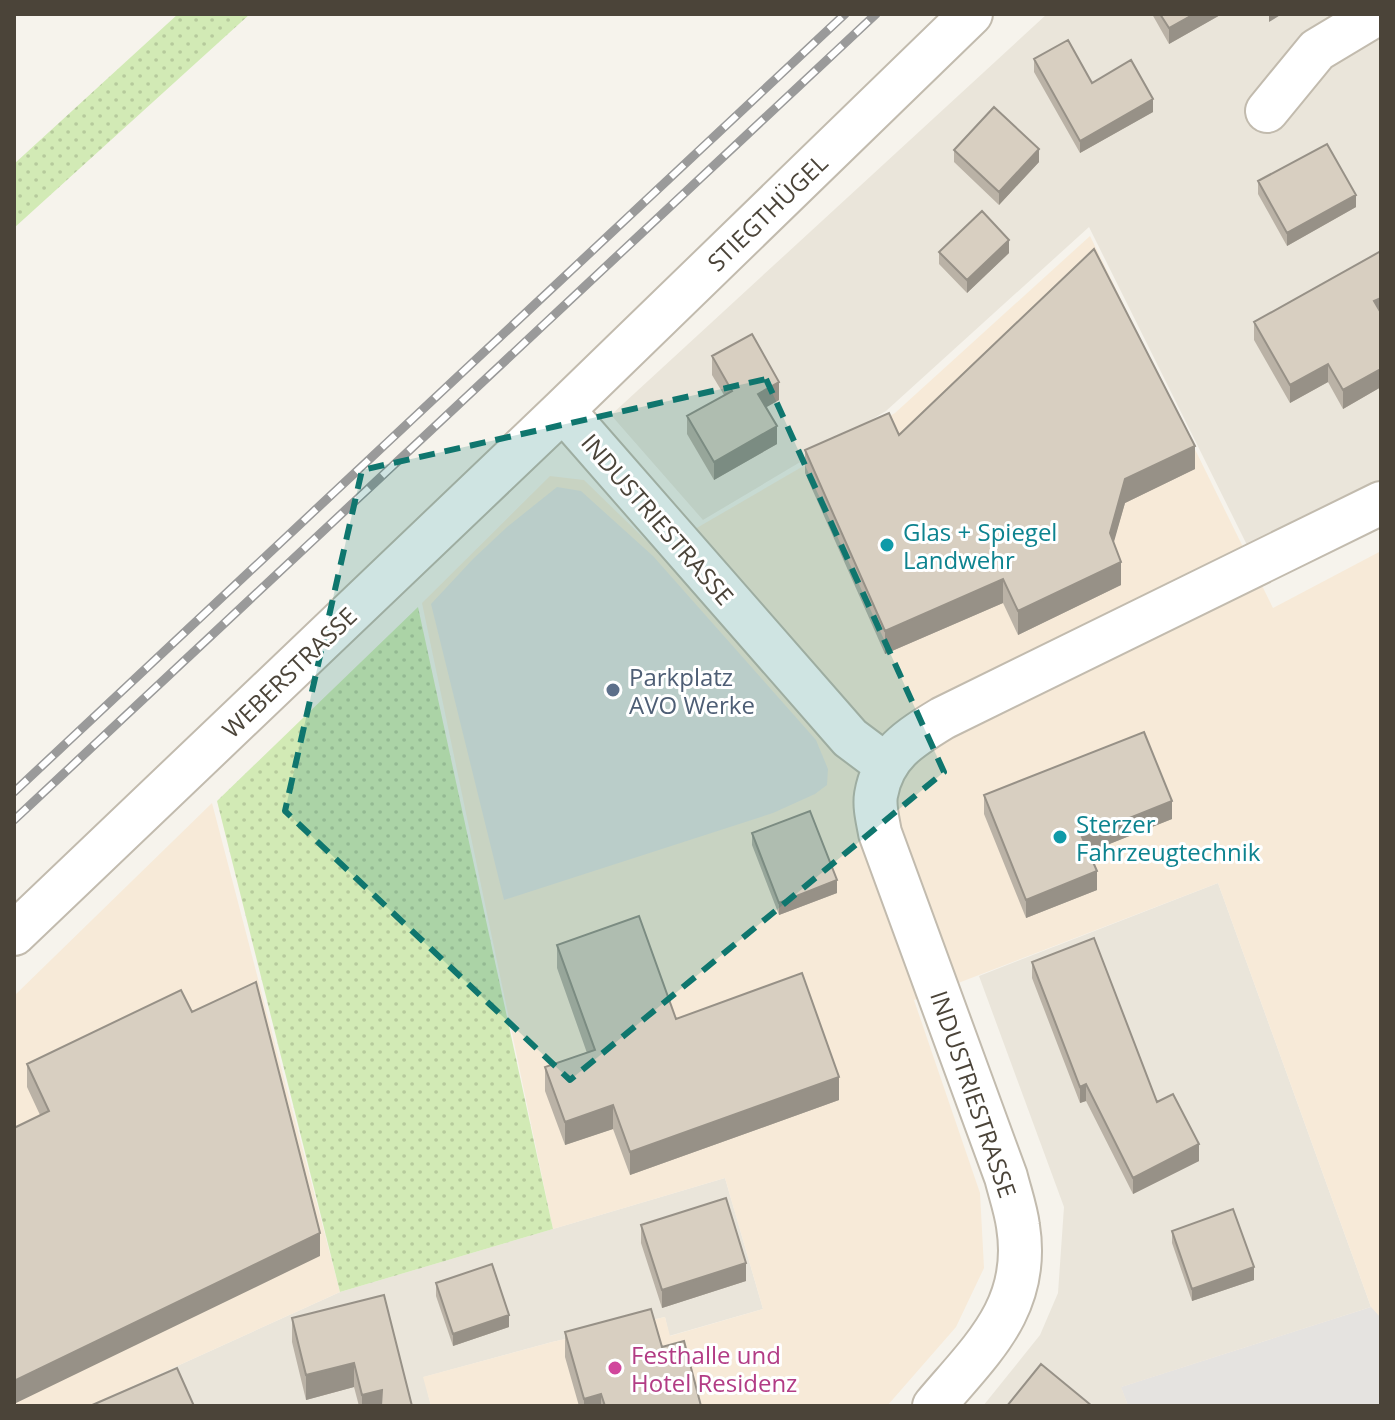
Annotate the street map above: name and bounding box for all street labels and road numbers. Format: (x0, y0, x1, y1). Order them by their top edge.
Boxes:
street label: STIEGTHÜGEL (700, 146, 834, 278)
street label: INDUSTRIESTRASSE (574, 426, 742, 612)
street label: WEBERSTRASSE (215, 599, 363, 745)
street label: INDUSTRIESTRASSE (923, 986, 1025, 1202)

